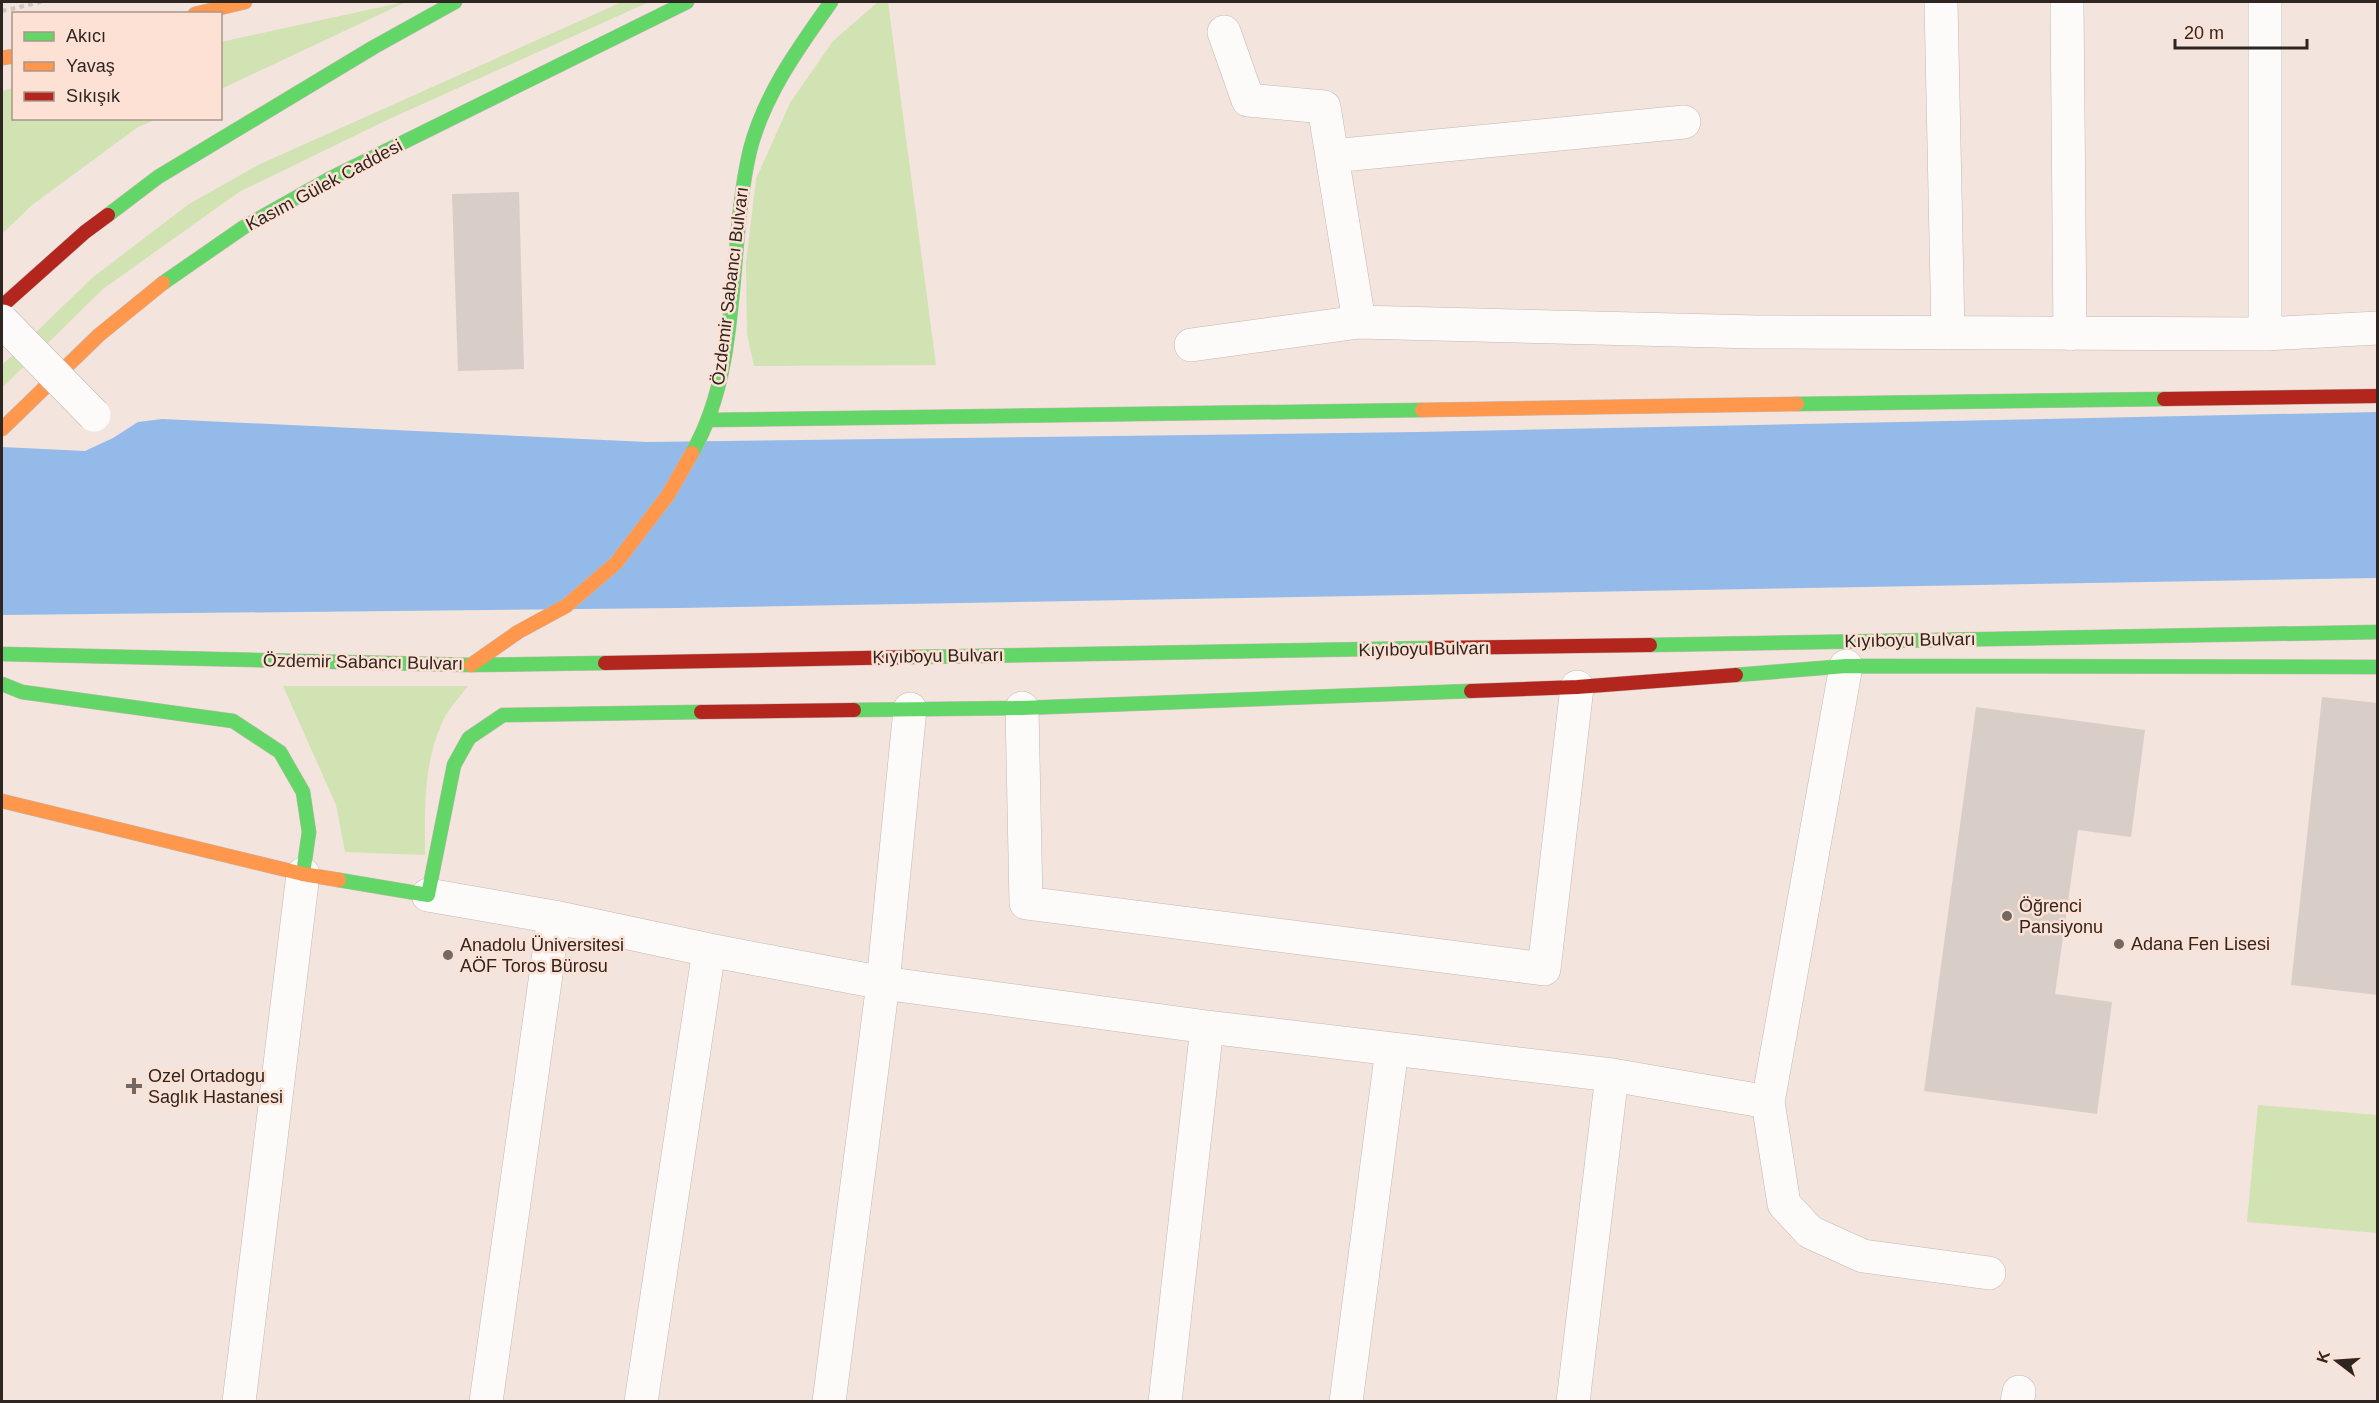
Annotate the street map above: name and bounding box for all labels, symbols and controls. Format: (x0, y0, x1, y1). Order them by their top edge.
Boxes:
legend (12, 12, 222, 120)
scale bar (2175, 12, 2307, 50)
text: 20 m (2184, 23, 2224, 43)
text: Akıcı (66, 26, 106, 46)
text: Yavaş (66, 56, 115, 76)
text: Sıkışık (66, 86, 121, 106)
street label: Kasım Gülek Caddesi (242, 135, 406, 235)
street label: Özdemir Sabancı Bulvarı (708, 185, 752, 387)
street label: Kıyıboyu Bulvarı (1844, 629, 1976, 651)
street label: Kıyıboyu Bulvarı (1358, 638, 1490, 660)
street label: Kıyıboyu Bulvarı (872, 645, 1004, 667)
street label: Özdemir Sabancı Bulvarı (263, 650, 463, 674)
place label: Öğrenci Pansiyonu (2019, 896, 2103, 937)
marker: Öğrenci Pansiyonu (2000, 909, 2014, 923)
place label: Adana Fen Lisesi (2131, 934, 2270, 954)
place label: Anadolu Üniversitesi AÖF Toros Bürosu (460, 935, 624, 976)
marker: Adana Fen Lisesi (2112, 937, 2126, 951)
marker: Anadolu Üniversitesi AÖF Toros Bürosu (441, 948, 455, 962)
place label: Ozel Ortadogu Saglık Hastanesi (148, 1066, 283, 1107)
marker: Ozel Ortadogu Saglık Hastanesi (125, 1077, 143, 1095)
north arrow (2307, 1331, 2367, 1391)
text: K (2313, 1348, 2333, 1365)

